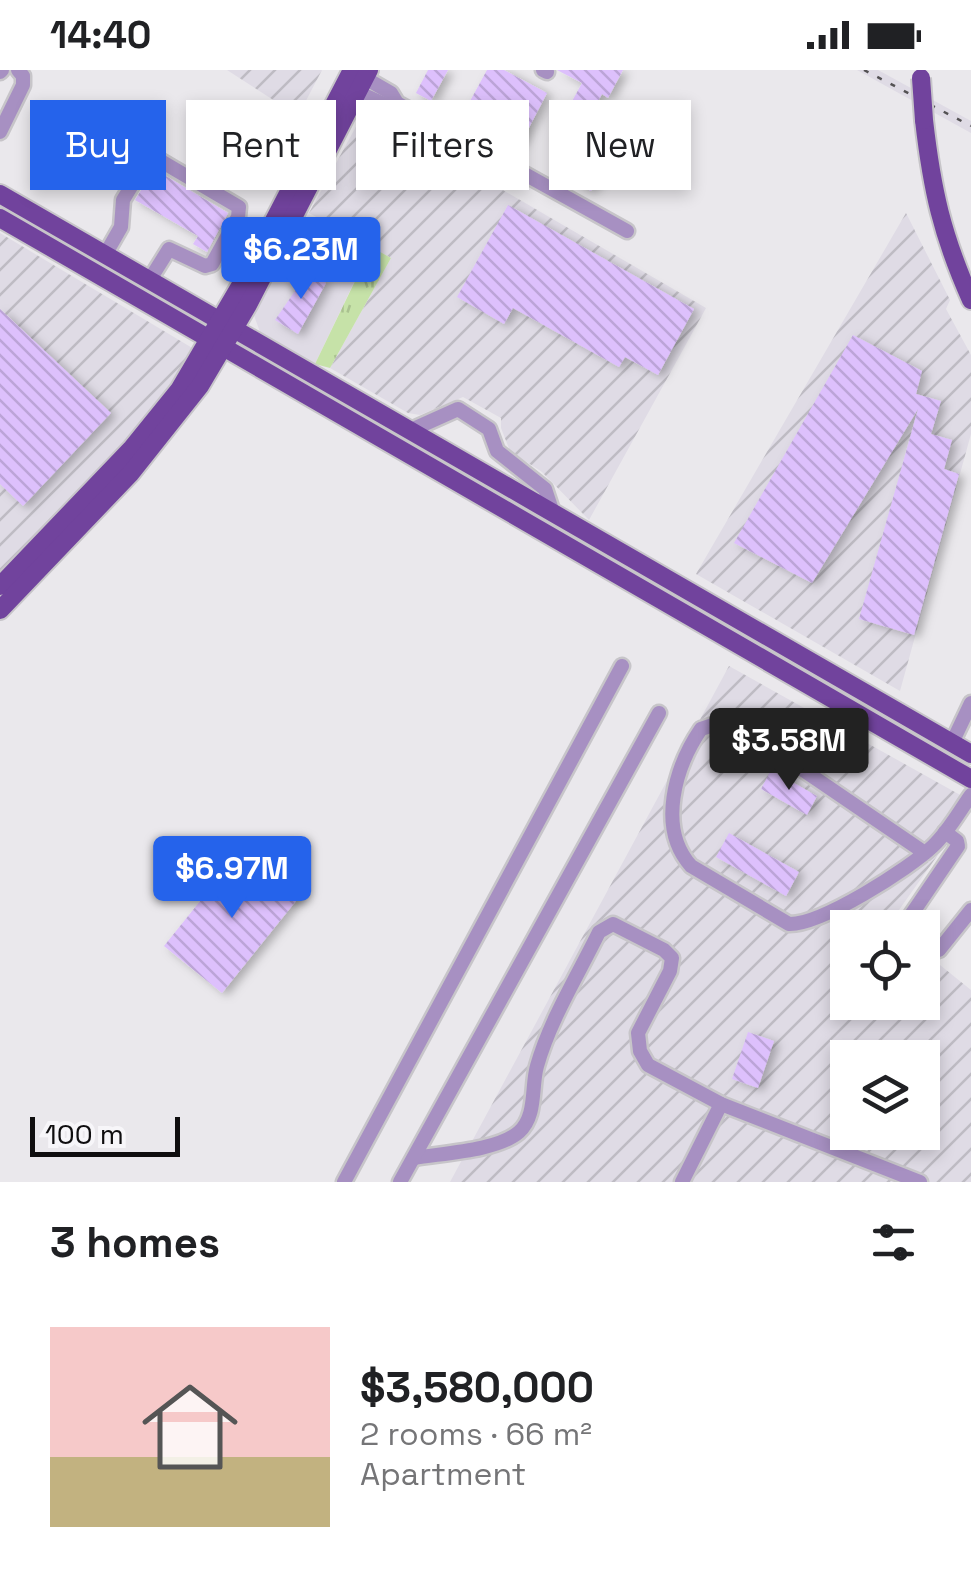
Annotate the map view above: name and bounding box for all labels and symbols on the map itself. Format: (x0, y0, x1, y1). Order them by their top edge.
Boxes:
pin: $6.23M (220, 217, 382, 302)
pin: $3.58M (708, 708, 870, 793)
pin: $6.97M (151, 836, 313, 921)
scale bar (30, 1112, 180, 1156)

